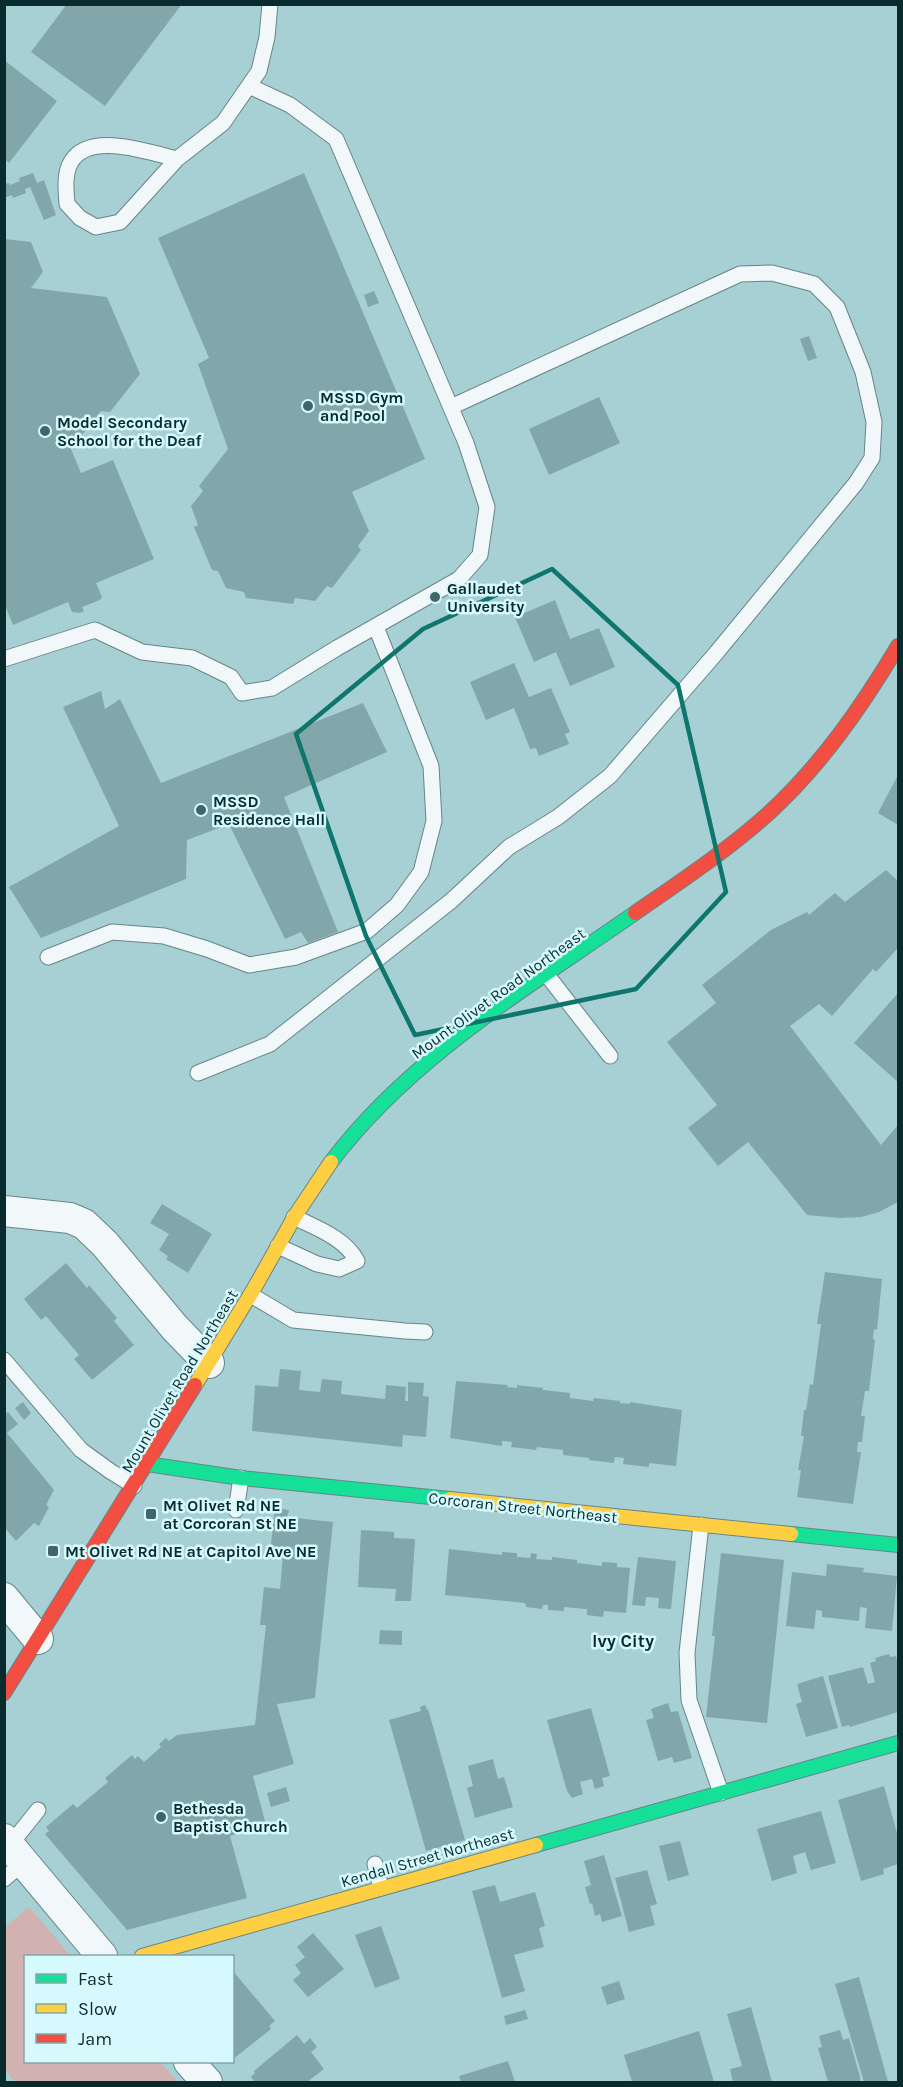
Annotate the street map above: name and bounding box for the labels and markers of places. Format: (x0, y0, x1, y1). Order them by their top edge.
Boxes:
place label: MSSD Gym and Pool (320, 388, 404, 425)
marker: MSSD Gym and Pool (301, 399, 315, 413)
place label: Model Secondary School for the Deaf (57, 413, 202, 450)
marker: Model Secondary School for the Deaf (38, 424, 52, 438)
place label: Gallaudet University (447, 579, 524, 616)
marker: Gallaudet University (428, 590, 442, 604)
place label: MSSD Residence Hall (213, 792, 325, 829)
marker: MSSD Residence Hall (194, 803, 208, 817)
place label: Mt Olivet Rd NE at Corcoran St NE (163, 1496, 297, 1533)
marker: Mt Olivet Rd NE at Corcoran St NE (144, 1507, 158, 1521)
place label: Mt Olivet Rd NE at Capitol Ave NE (65, 1542, 317, 1561)
marker: Mt Olivet Rd NE at Capitol Ave NE (46, 1544, 60, 1558)
place label: Bethesda Baptist Church (173, 1799, 288, 1836)
marker: Bethesda Baptist Church (154, 1810, 168, 1824)

